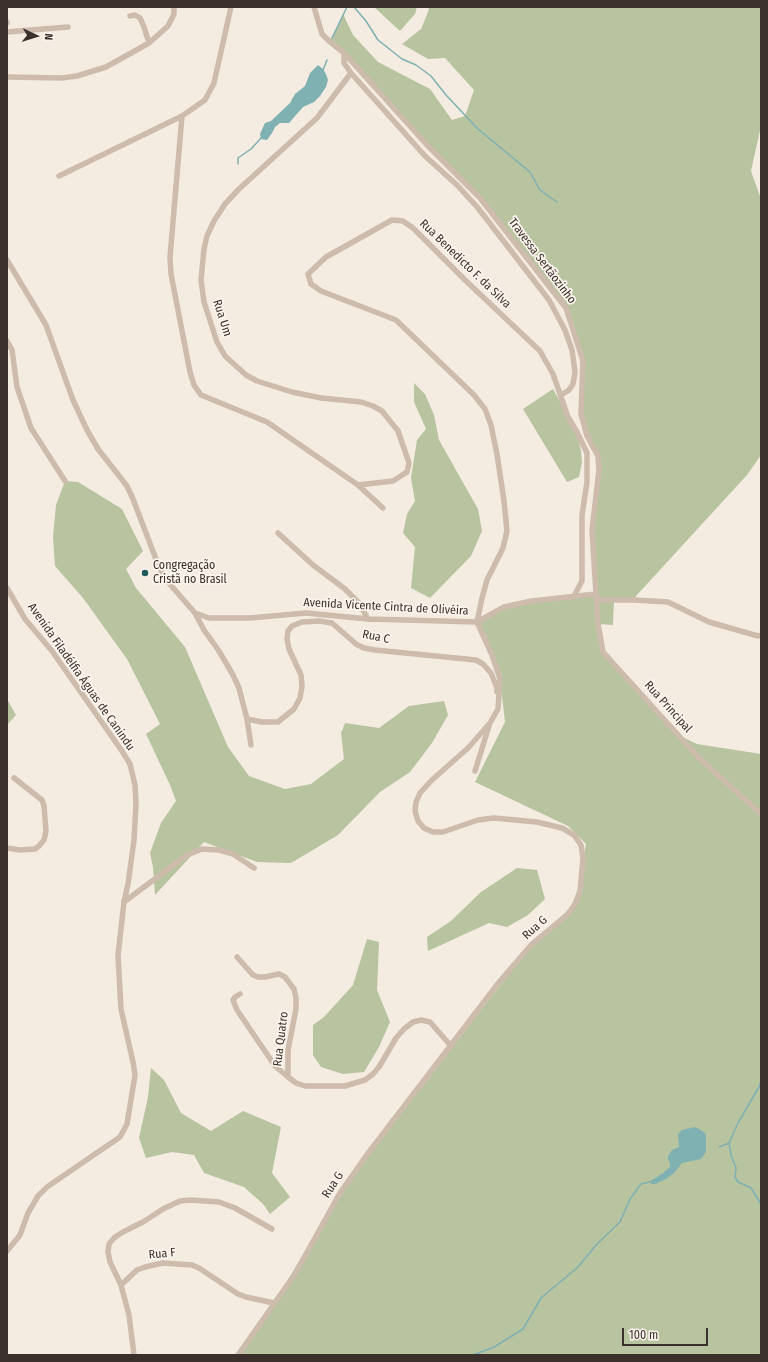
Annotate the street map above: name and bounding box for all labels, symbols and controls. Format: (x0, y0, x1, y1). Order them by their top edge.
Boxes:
north arrow (16, 16, 56, 56)
text: N (42, 33, 55, 41)
street label: Travessa Sertãozinho (505, 215, 579, 307)
street label: Rua Benedicto F. da Silva (416, 217, 514, 311)
street label: Rua Um (209, 298, 235, 338)
place label: Congregação Cristã no Brasil (153, 559, 227, 587)
marker: Congregação Cristã no Brasil (140, 568, 150, 578)
street label: Avenida Vicente Cintra de Olivéira (303, 595, 469, 619)
street label: Avenida Filadélfia Águas de Canindu (24, 601, 138, 753)
street label: Rua C (361, 627, 391, 647)
street label: Rua Principal (641, 678, 695, 736)
street label: Rua G (520, 913, 550, 943)
street label: Rua Quatro (270, 1011, 292, 1067)
street label: Rua G (319, 1169, 347, 1201)
street label: Rua F (148, 1246, 176, 1262)
scale bar (624, 1320, 710, 1346)
text: 100 m (629, 1328, 658, 1342)

